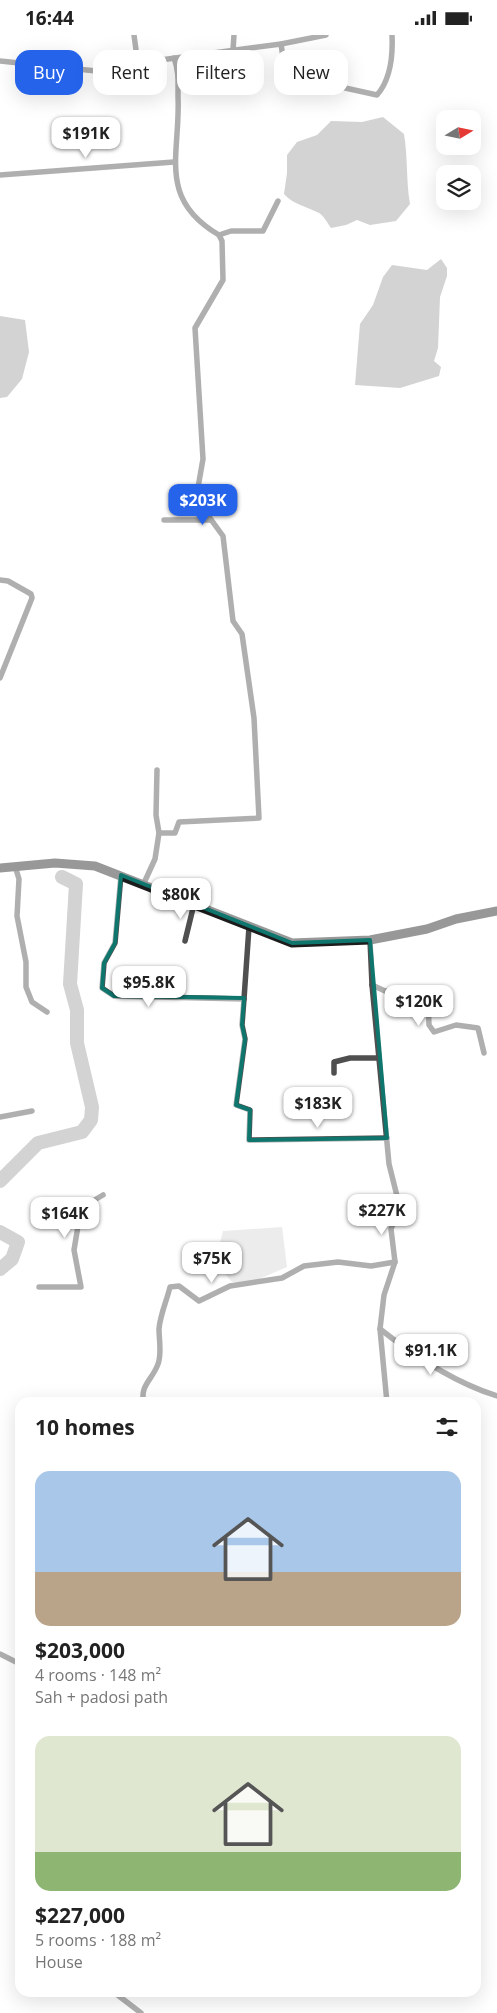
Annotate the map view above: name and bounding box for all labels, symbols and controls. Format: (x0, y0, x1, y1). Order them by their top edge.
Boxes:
text: 16:44 (25, 5, 74, 31)
chip: Buy (15, 50, 83, 95)
chip: Rent (93, 50, 167, 95)
chip: Filters (177, 50, 264, 95)
chip: New (274, 50, 348, 95)
north arrow (436, 110, 481, 155)
map controls (436, 110, 481, 210)
pin: $191K (51, 117, 121, 159)
text: $191K (62, 122, 110, 144)
button: layers (436, 165, 481, 210)
pin: $203K (168, 483, 238, 526)
text: $203K (179, 489, 227, 511)
pin: $80K (151, 877, 211, 920)
text: $80K (162, 883, 200, 905)
pin: $95.8K (108, 965, 190, 1008)
text: $95.8K (123, 971, 175, 993)
pin: $120K (384, 985, 454, 1027)
text: $120K (395, 990, 443, 1012)
pin: $183K (283, 1087, 353, 1129)
text: $183K (294, 1092, 342, 1114)
pin: $227K (347, 1193, 417, 1236)
pin: $164K (30, 1197, 100, 1239)
text: $227K (358, 1199, 406, 1221)
text: $164K (41, 1202, 89, 1224)
pin: $75K (182, 1241, 242, 1284)
text: $75K (193, 1247, 231, 1269)
pin: $91.1K (390, 1333, 472, 1376)
text: $91.1K (405, 1339, 457, 1361)
text: 10 homes (35, 1413, 135, 1441)
icon: filters (433, 1413, 461, 1441)
icon: home (203, 1504, 293, 1594)
text: $203,000 (35, 1636, 125, 1664)
text: 4 rooms · 148 m² (35, 1664, 161, 1686)
text: Sah + padosi path (35, 1686, 168, 1708)
icon: home (203, 1769, 293, 1859)
text: $227,000 (35, 1901, 125, 1929)
text: 5 rooms · 188 m² (35, 1929, 161, 1951)
text: House (35, 1951, 83, 1973)

